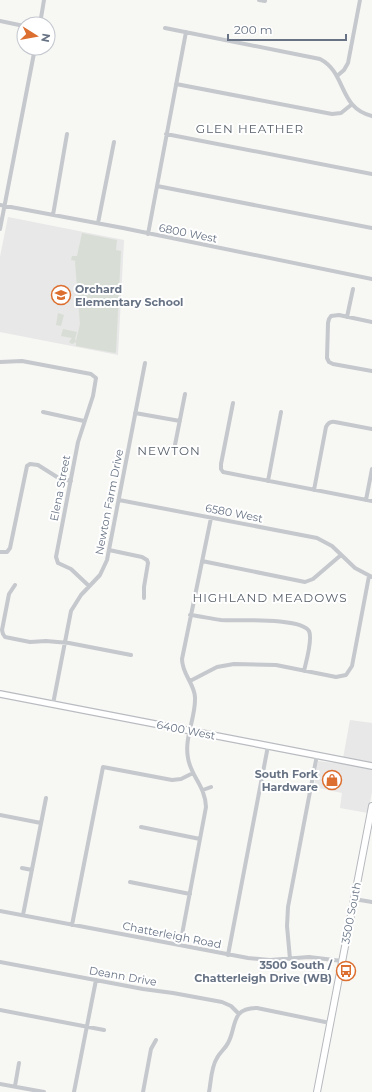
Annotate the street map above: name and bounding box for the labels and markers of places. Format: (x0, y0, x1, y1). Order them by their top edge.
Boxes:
place label: Orchard Elementary School (75, 282, 183, 309)
school or university icon: Orchard Elementary School (50, 284, 72, 306)
place label: South Fork Hardware (255, 767, 319, 794)
shop icon: South Fork Hardware (321, 769, 343, 791)
place label: 3500 South / Chatterleigh Drive (WB) (194, 958, 333, 985)
bus stop icon: 3500 South / Chatterleigh Drive (WB) (335, 960, 357, 982)

